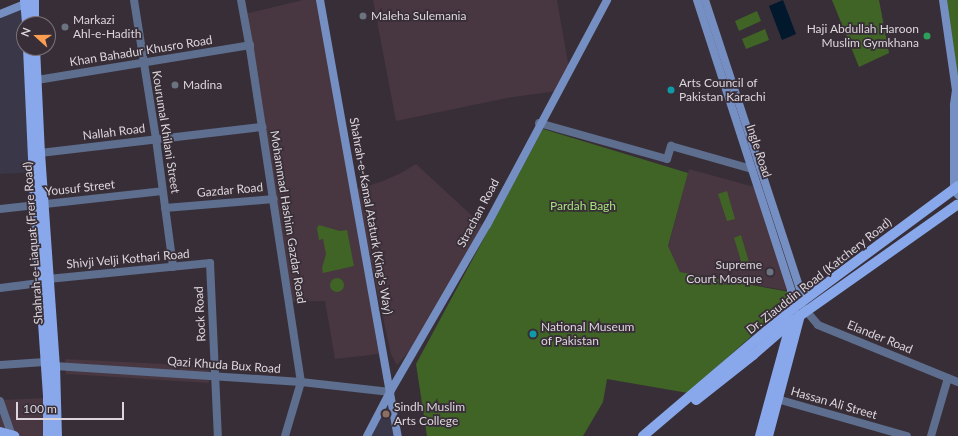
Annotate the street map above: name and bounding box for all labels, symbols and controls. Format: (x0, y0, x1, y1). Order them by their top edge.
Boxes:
place label: Maleha Sulemania (371, 9, 466, 23)
marker: Maleha Sulemania (358, 11, 368, 21)
place label: Markazi Ahl-e-Hadith (73, 13, 141, 41)
north arrow (16, 16, 56, 56)
marker: Markazi Ahl-e-Hadith (60, 22, 70, 32)
place label: Haji Abdullah Haroon Muslim Gymkhana (806, 22, 919, 50)
text: N (18, 26, 33, 38)
marker: Haji Abdullah Haroon Muslim Gymkhana (922, 31, 932, 41)
street label: Khan Bahadur Khusro Road (68, 33, 214, 69)
street label: Kourumal Khilani Street (149, 69, 183, 195)
place label: Arts Council of Pakistan Karachi (679, 76, 766, 104)
place label: Madina (183, 78, 222, 92)
marker: Madina (170, 80, 180, 90)
marker: Arts Council of Pakistan Karachi (666, 85, 676, 95)
street label: Shahrah-e-Kamal Ataturk (King's Way) (347, 116, 395, 316)
street label: Nallah Road (82, 121, 146, 143)
street label: Ingle Road (744, 123, 774, 179)
street label: Mohammad Hashim Gazdar Road (267, 129, 309, 305)
street label: Shahrah-e-Liaquat (Frere Road) (20, 161, 46, 325)
street label: Strachan Road (454, 176, 502, 250)
street label: Yousuf Street (44, 177, 116, 199)
street label: Gazdar Road (196, 180, 264, 200)
park label: Pardah Bagh (550, 199, 616, 213)
street label: Dr. Ziauddin Road (Katchery Road) (743, 215, 895, 337)
street label: Shivji Velji Kothari Road (65, 246, 191, 272)
place label: Supreme Court Mosque (686, 258, 762, 286)
marker: Supreme Court Mosque (765, 267, 775, 277)
street label: Rock Road (191, 286, 209, 342)
street label: Elander Road (845, 317, 915, 357)
place label: National Museum of Pakistan (541, 320, 634, 348)
marker: National Museum of Pakistan (528, 329, 538, 339)
street label: Qazi Khuda Bux Road (167, 354, 281, 376)
street label: Hassan Ali Street (789, 384, 879, 422)
scale bar (18, 394, 126, 420)
place label: Sindh Muslim Arts College (394, 400, 465, 428)
text: 100 m (23, 401, 57, 416)
marker: Sindh Muslim Arts College (381, 409, 391, 419)

